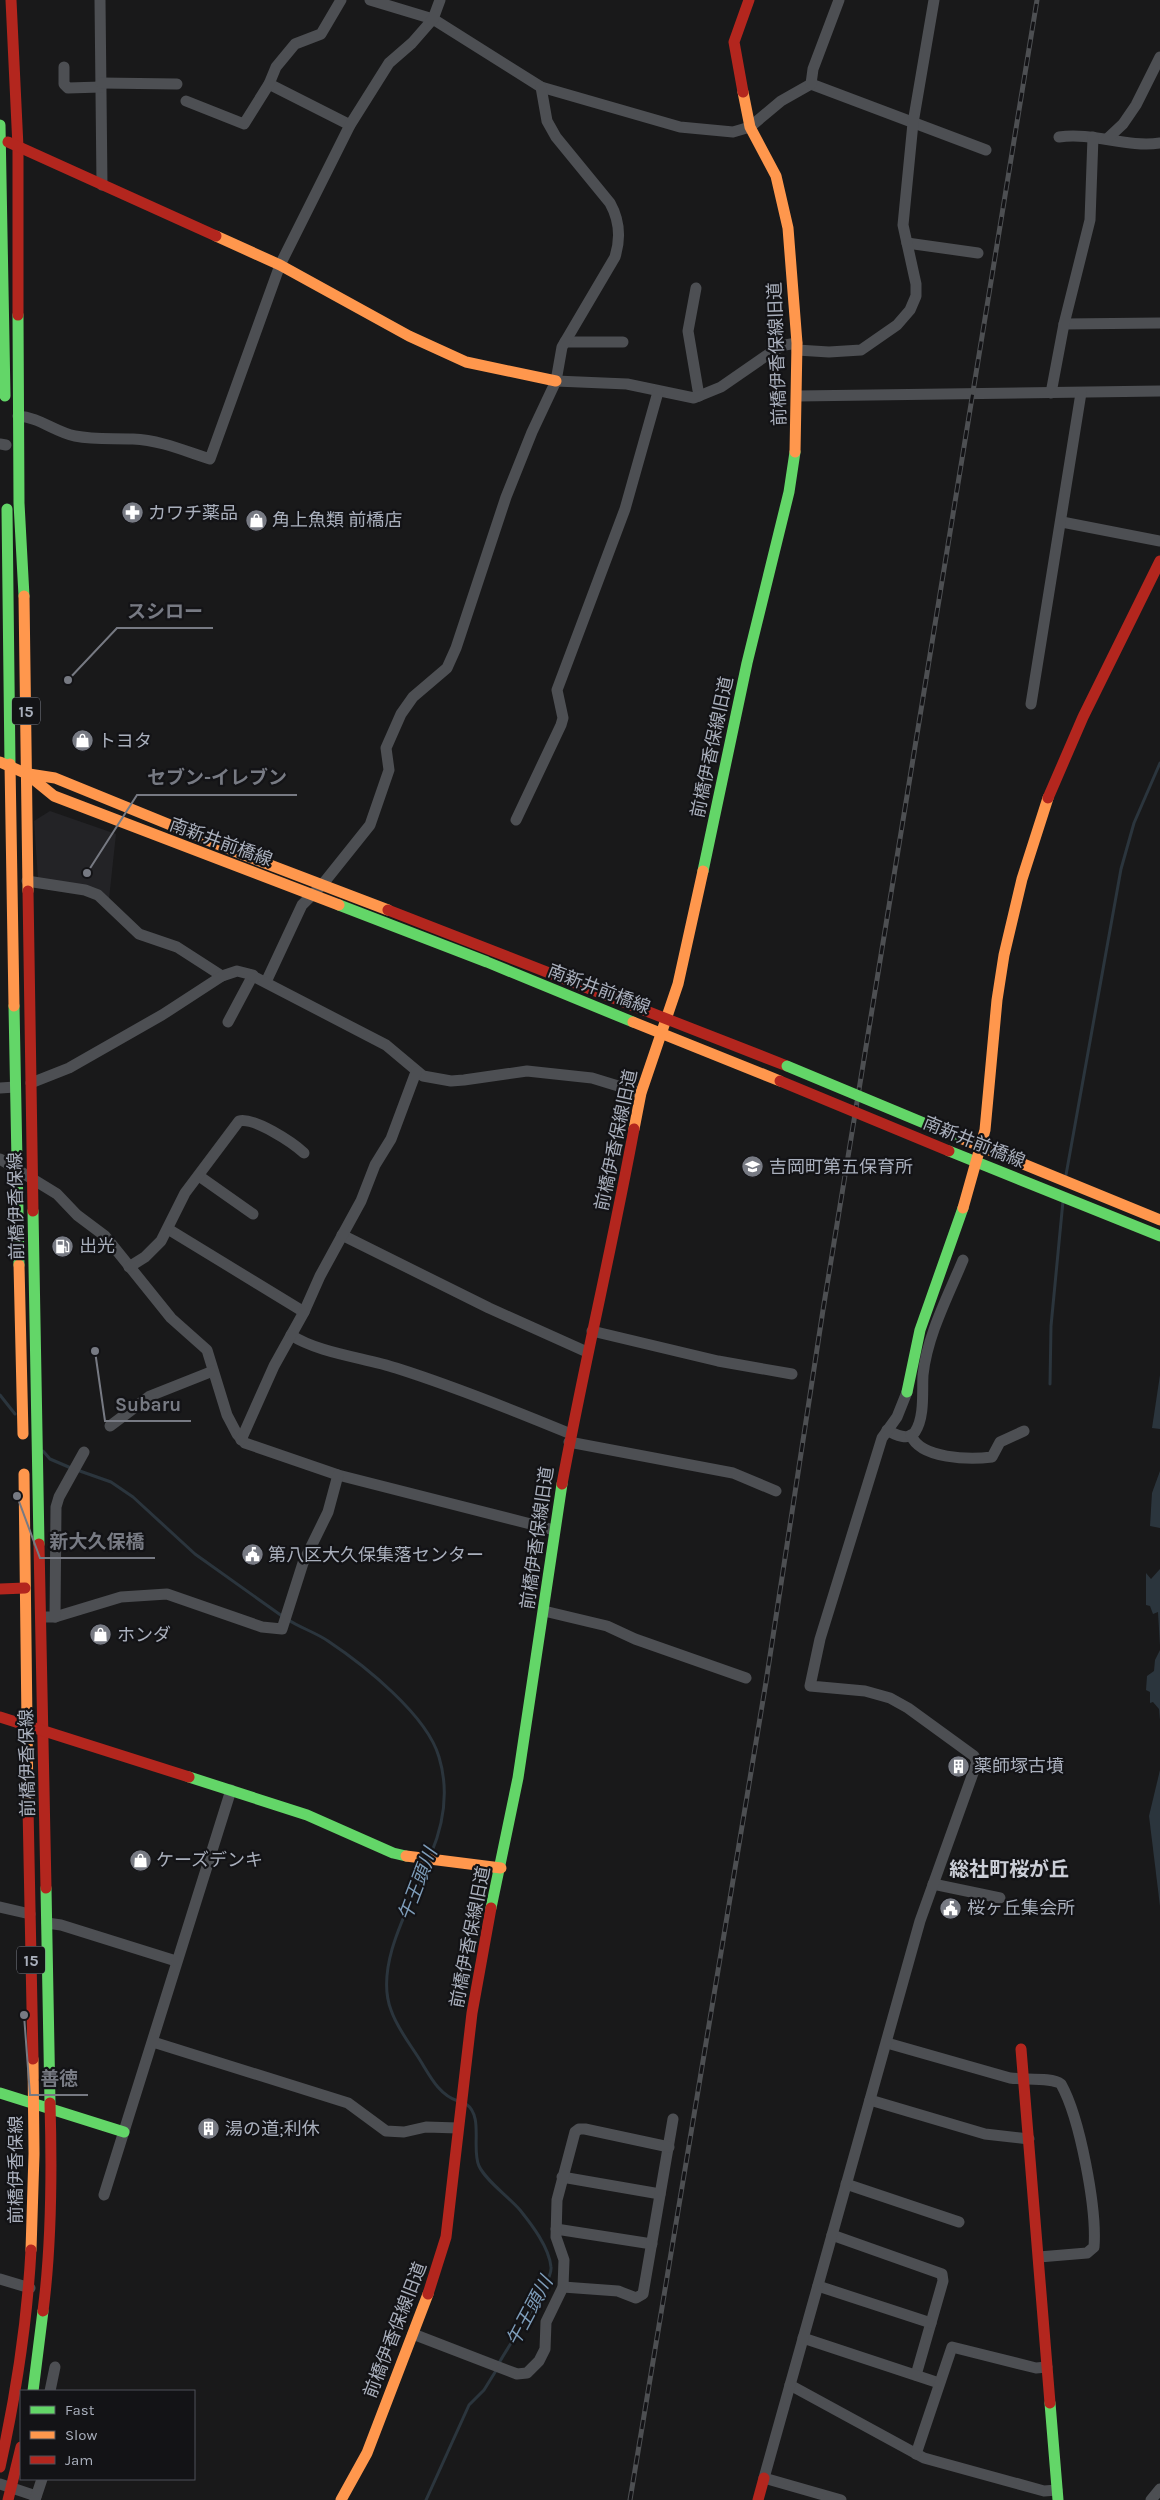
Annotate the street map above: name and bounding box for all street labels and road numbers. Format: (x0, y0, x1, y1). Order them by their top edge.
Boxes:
street label: 前橋伊香保線旧道 (763, 282, 791, 426)
street label: 前橋伊香保線旧道 (686, 674, 738, 820)
road number: 15 (12, 698, 40, 724)
street label: 南新井前橋線 (166, 813, 276, 871)
street label: 南新井前橋線 (545, 959, 653, 1019)
street label: 前橋伊香保線旧道 (590, 1067, 642, 1213)
street label: 南新井前橋線 (920, 1112, 1028, 1172)
street label: 前橋伊香保線 (4, 1152, 28, 1260)
street label: 前橋伊香保線旧道 (516, 1465, 558, 1611)
street label: 前橋伊香保線 (15, 1709, 39, 1817)
street label: 前橋伊香保線旧道 (445, 1864, 495, 2010)
road number: 15 (17, 1946, 45, 1974)
street label: 前橋伊香保線 (5, 2116, 27, 2224)
street label: 前橋伊香保線旧道 (359, 2259, 431, 2401)

